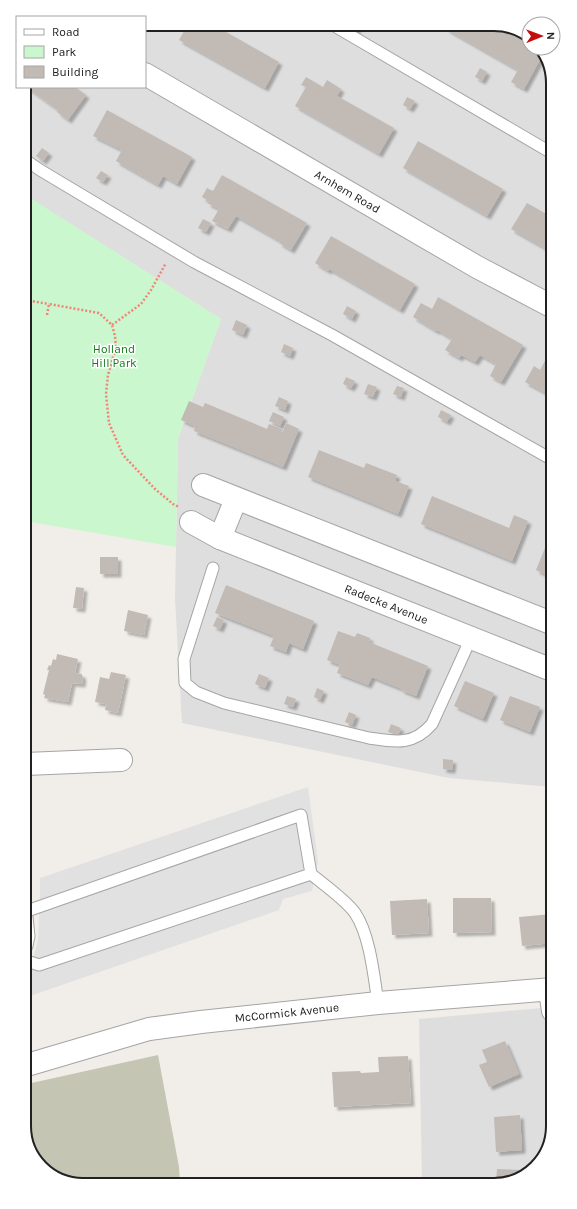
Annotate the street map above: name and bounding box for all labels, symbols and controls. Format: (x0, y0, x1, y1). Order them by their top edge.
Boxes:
legend (16, 16, 146, 88)
north arrow (521, 16, 561, 56)
text: Road (52, 25, 80, 39)
text: N (544, 32, 557, 40)
text: Park (52, 45, 77, 59)
text: Building (52, 65, 99, 79)
street label: Arnhem Road (312, 167, 383, 216)
park label: Holland Hill Park (91, 342, 137, 370)
street label: Radecke Avenue (342, 581, 430, 627)
street label: McCormick Avenue (234, 1000, 340, 1025)

